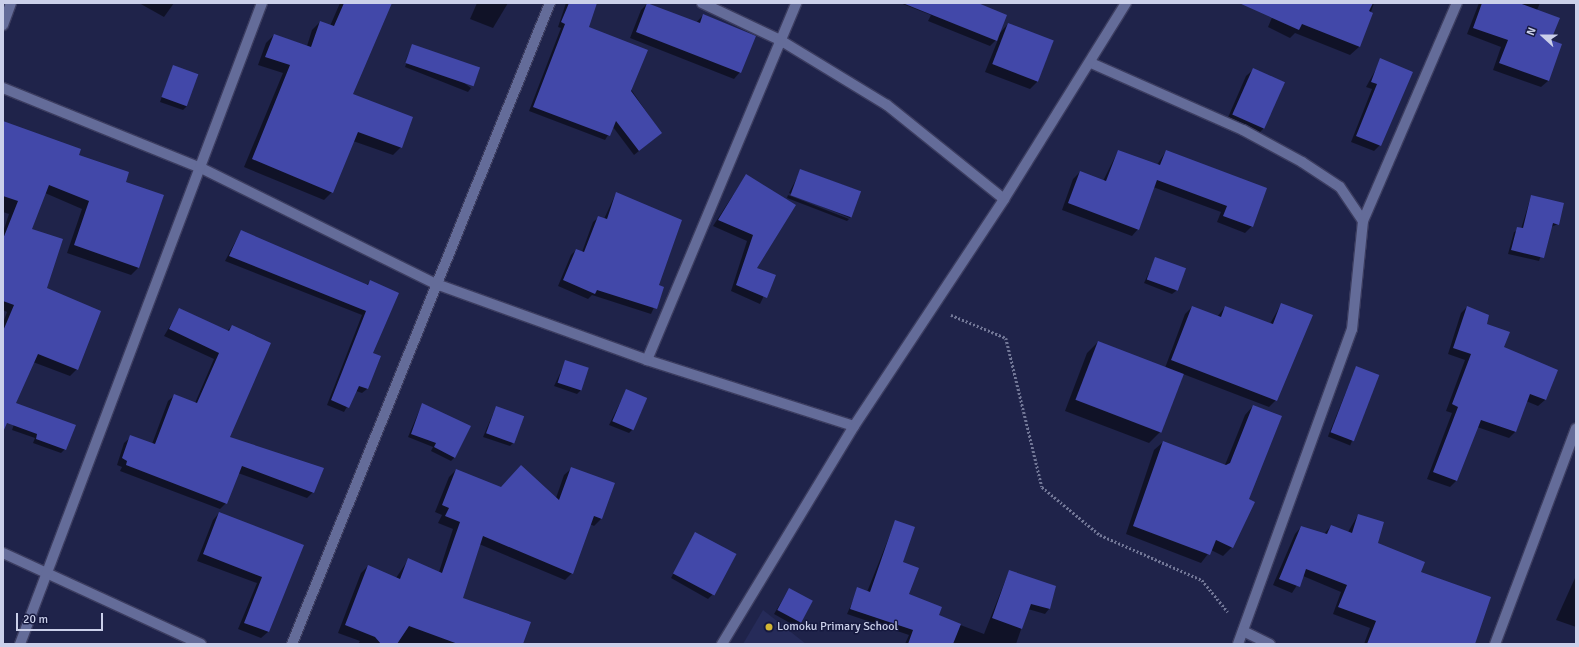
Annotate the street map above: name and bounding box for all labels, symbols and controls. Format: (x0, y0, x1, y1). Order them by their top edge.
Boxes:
north arrow (1523, 16, 1563, 56)
text: N (1524, 26, 1539, 37)
scale bar (18, 605, 105, 631)
text: 20 m (23, 612, 48, 627)
place label: Lomoku Primary School (777, 620, 898, 634)
marker: Lomoku Primary School (764, 622, 774, 632)

